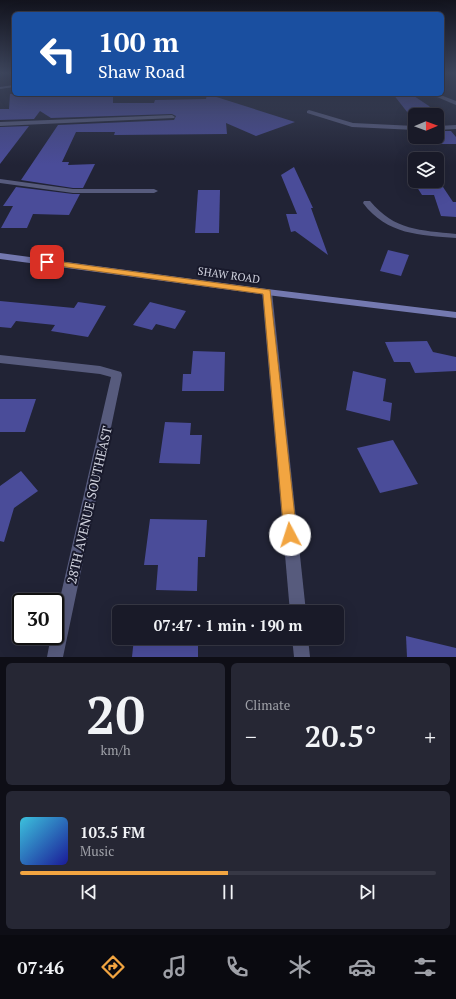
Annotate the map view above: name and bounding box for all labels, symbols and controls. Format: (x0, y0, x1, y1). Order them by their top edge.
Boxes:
text: 100 m (98, 23, 179, 60)
icon: left (32, 28, 84, 80)
text: Shaw Road (98, 59, 185, 83)
north arrow (408, 108, 444, 144)
map controls (408, 108, 444, 188)
button: layers (408, 152, 444, 188)
pin (30, 245, 64, 279)
icon: arrive (36, 251, 58, 273)
street label: SHAW ROAD (197, 264, 261, 286)
street label: 28TH AVENUE SOUTHEAST (62, 424, 116, 586)
position arrow (269, 514, 311, 556)
speed limit sign: 30 (12, 593, 64, 645)
text: 07:47 · 1 min · 190 m (154, 615, 302, 635)
text: 20 (86, 680, 145, 749)
text: Climate (245, 696, 290, 714)
text: 20.5° (304, 716, 377, 756)
text: − (245, 722, 257, 751)
text: + (424, 722, 436, 751)
text: km/h (100, 741, 131, 759)
text: 103.5 FM (80, 822, 145, 842)
text: Music (80, 842, 114, 860)
icon: previous (78, 881, 100, 903)
icon: pause (217, 881, 239, 903)
icon: next (356, 881, 378, 903)
icon: directions (99, 953, 127, 981)
icon: music (161, 953, 189, 981)
icon: phone (223, 953, 251, 981)
icon: climate (286, 953, 314, 981)
icon: car (348, 953, 376, 981)
icon: filters (411, 953, 439, 981)
text: 07:46 (17, 955, 64, 979)

